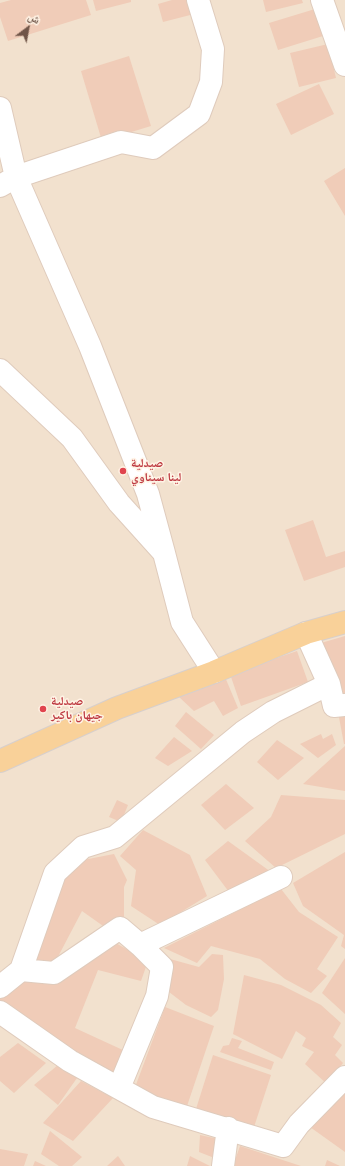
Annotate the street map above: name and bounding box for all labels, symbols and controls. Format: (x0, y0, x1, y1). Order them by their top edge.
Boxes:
north arrow (8, 8, 48, 48)
text: ش (26, 8, 44, 27)
place label: صيدلية لينا سيناوي (131, 457, 181, 485)
marker: صيدلية لينا سيناوي (118, 466, 128, 476)
place label: صيدلية جيهان باكير (51, 695, 103, 723)
marker: صيدلية جيهان باكير (38, 704, 48, 714)

